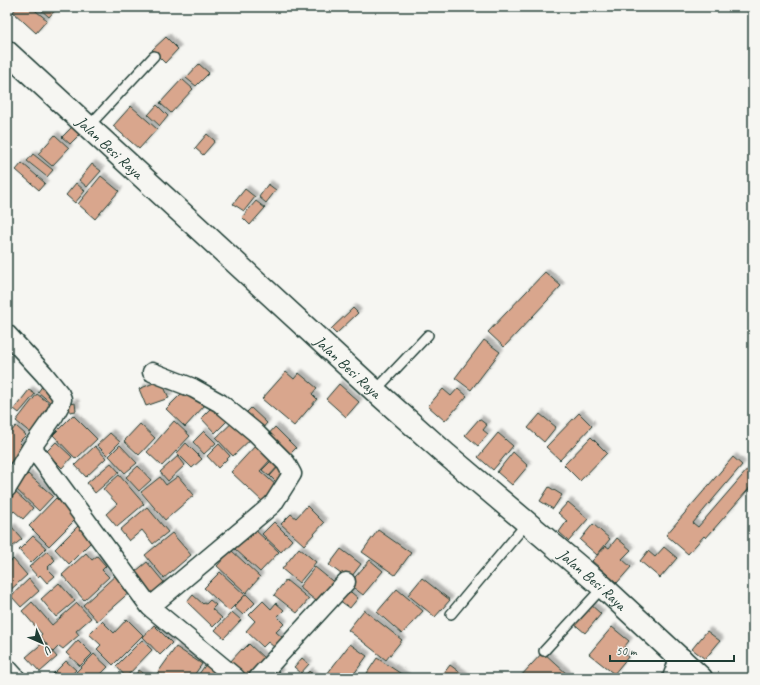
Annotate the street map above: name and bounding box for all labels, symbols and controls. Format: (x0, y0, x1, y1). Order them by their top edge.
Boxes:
street label: Jalan Besi Raya (71, 111, 148, 184)
street label: Jalan Besi Raya (309, 331, 386, 404)
street label: Jalan Besi Raya (553, 544, 631, 616)
north arrow (22, 623, 62, 663)
scale bar (610, 637, 734, 663)
text: U (40, 643, 56, 659)
text: 50 m (616, 643, 638, 659)

